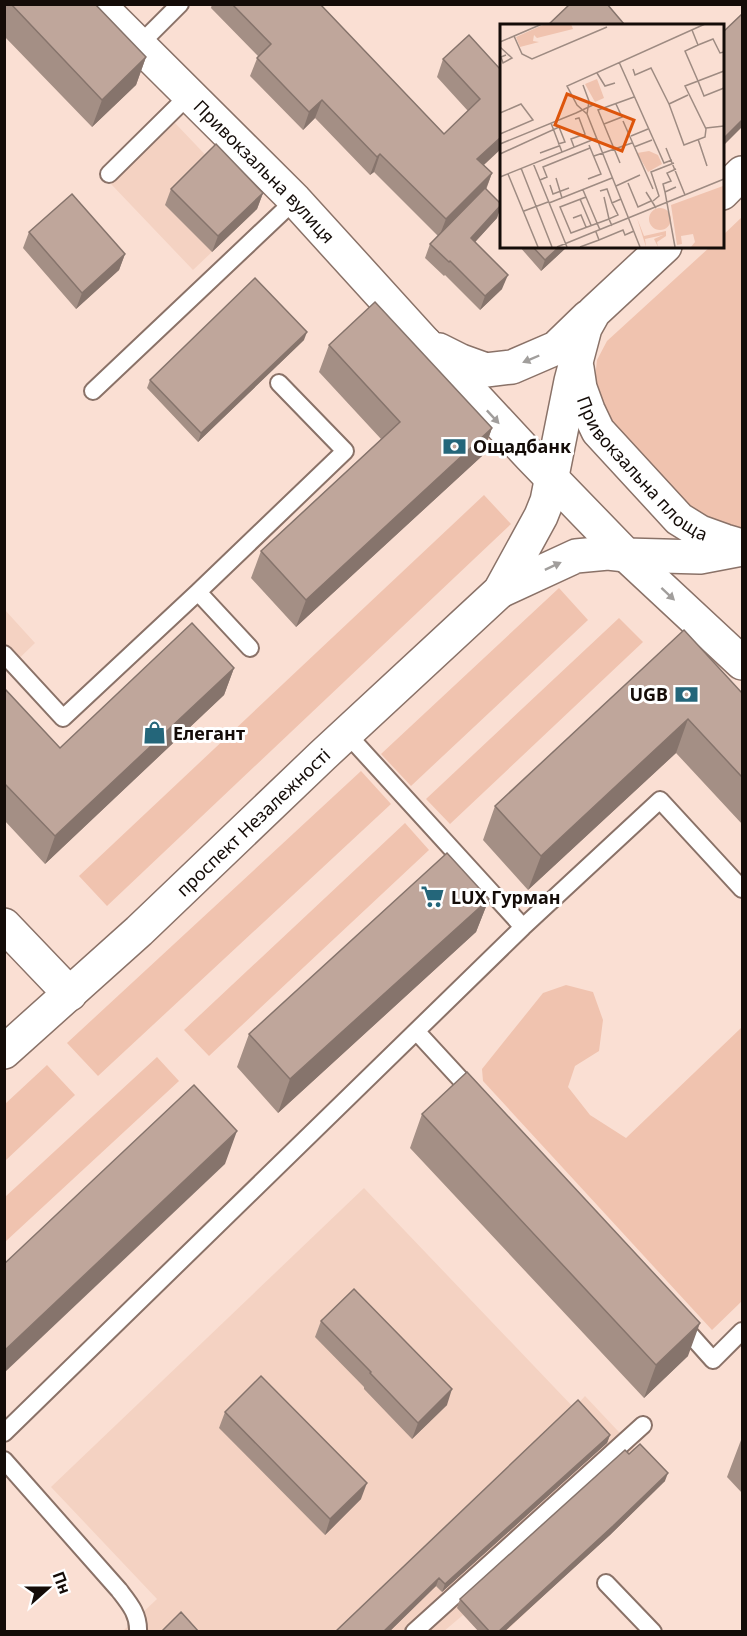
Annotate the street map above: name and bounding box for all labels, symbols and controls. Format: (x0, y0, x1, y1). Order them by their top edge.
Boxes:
inset map (500, 24, 723, 248)
street label: Привокзальна вулиця (189, 94, 340, 248)
one-way arrow (523, 354, 540, 363)
street label: Привокзальна площа (572, 393, 711, 546)
one-way arrow (486, 409, 500, 424)
bank icon: Ощадбанк (442, 433, 468, 459)
place label: Ощадбанк (473, 434, 571, 458)
one-way arrow (545, 562, 562, 571)
one-way arrow (661, 587, 675, 601)
bank icon: UGB (673, 681, 699, 707)
place label: UGB (629, 682, 668, 706)
shop icon: Елегант (142, 720, 168, 746)
place label: Елегант (173, 721, 245, 745)
street label: проспект Незалежності (171, 743, 335, 901)
supermarket icon: LUX Гурман (420, 884, 446, 910)
place label: LUX Гурман (451, 885, 561, 909)
north arrow (18, 1558, 78, 1618)
text: Пн (48, 1568, 76, 1597)

